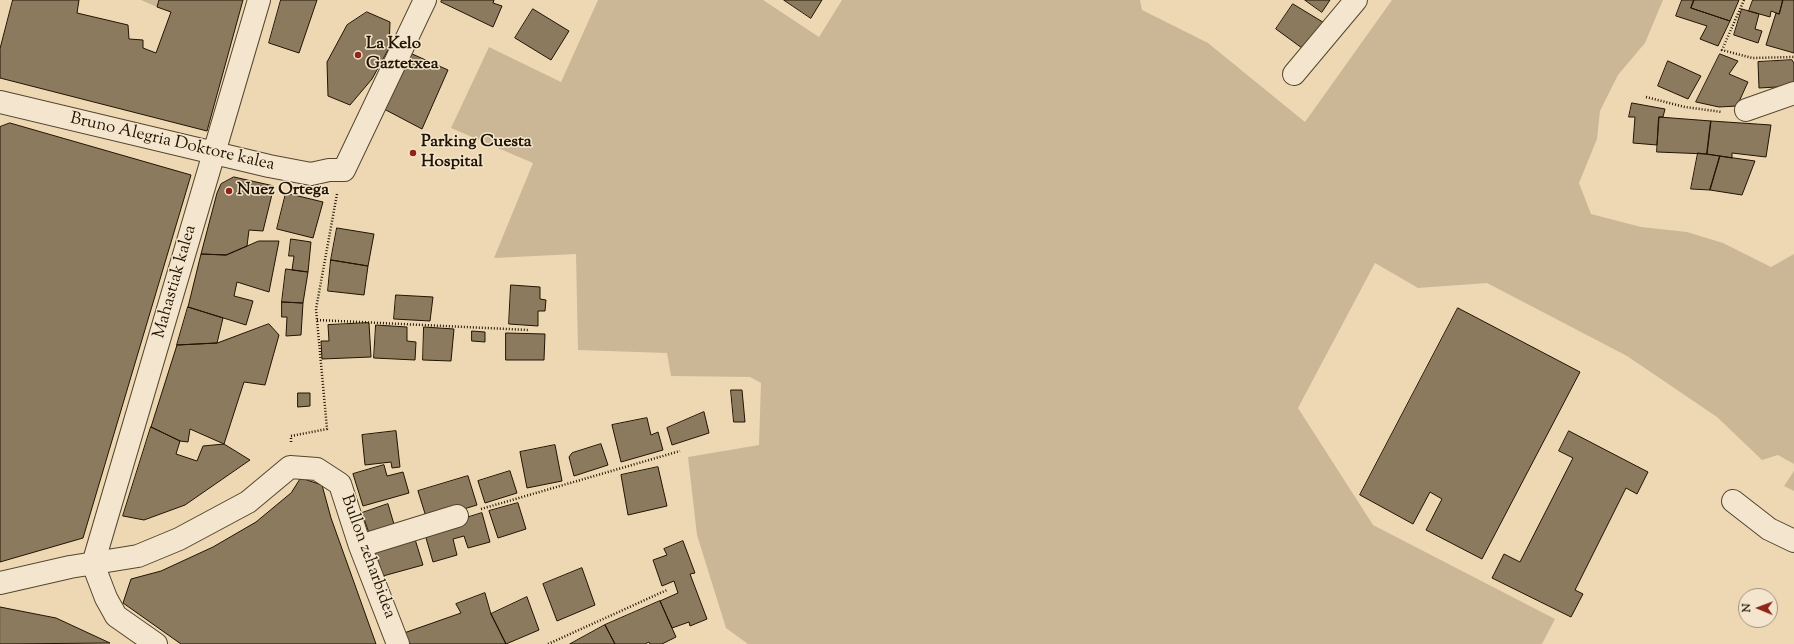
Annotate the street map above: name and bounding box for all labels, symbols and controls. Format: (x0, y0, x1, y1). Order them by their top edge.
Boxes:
place label: La Kelo Gaztetxea (366, 35, 439, 75)
marker: La Kelo Gaztetxea (353, 50, 363, 60)
street label: Bruno Alegria Doktore kalea (68, 110, 276, 176)
place label: Parking Cuesta Hospital (421, 133, 532, 173)
marker: Parking Cuesta Hospital (408, 148, 418, 158)
place label: Nuez Ortega (237, 181, 329, 201)
marker: Nuez Ortega (224, 186, 234, 196)
street label: Mahastiak kalea (150, 223, 202, 341)
street label: Bullon zeharbidea (335, 492, 399, 622)
north arrow (1738, 588, 1778, 628)
text: N (1739, 603, 1755, 612)

